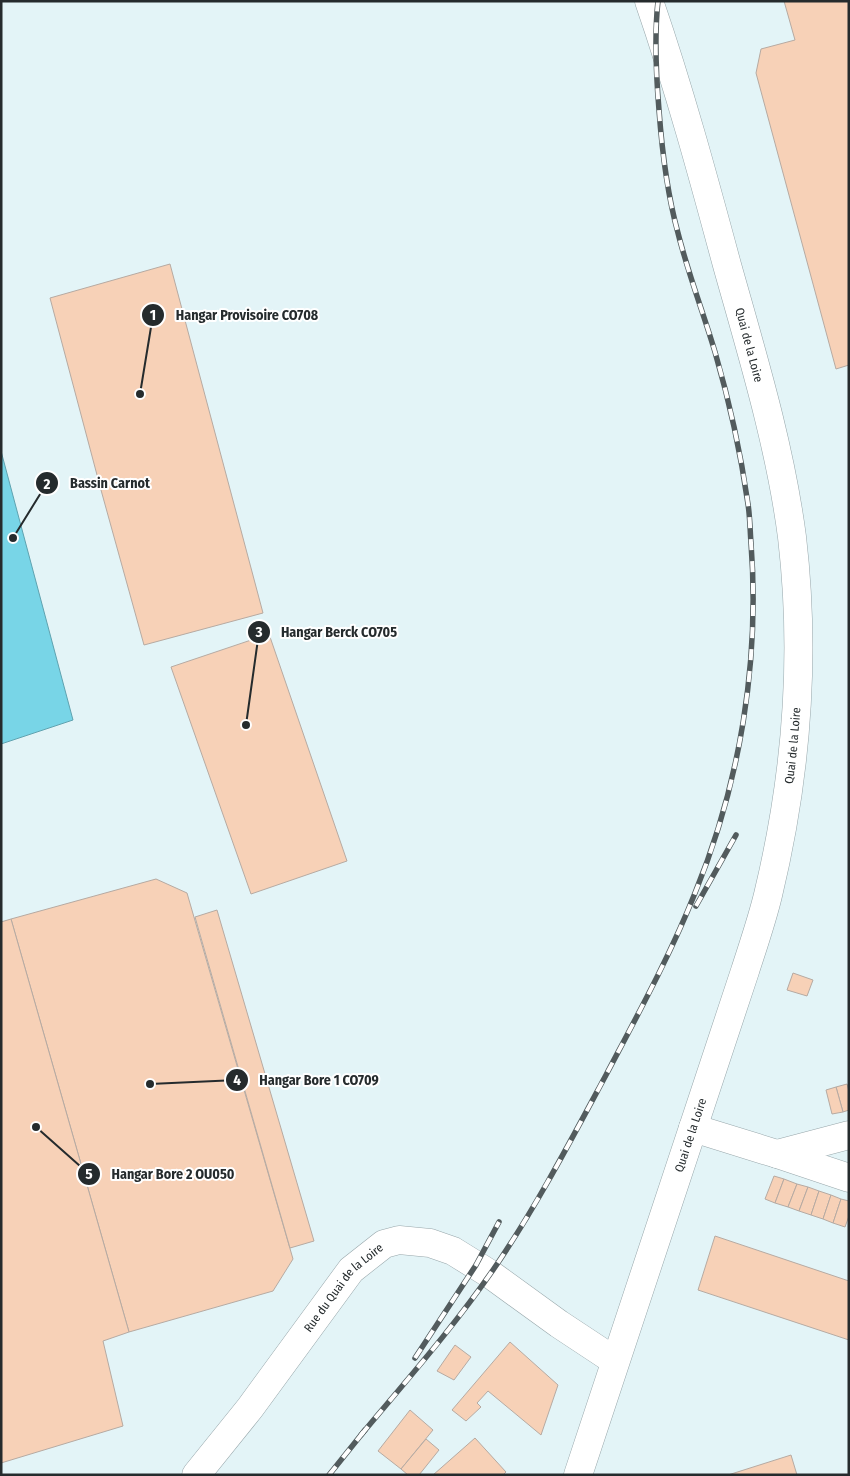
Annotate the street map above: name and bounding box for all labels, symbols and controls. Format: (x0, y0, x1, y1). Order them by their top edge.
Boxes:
callout: Hangar Provisoire CO708 (141, 300, 328, 329)
text: 1 (150, 306, 156, 324)
street label: Quai de la Loire (732, 306, 766, 384)
text: Hangar Provisoire CO708 (176, 307, 319, 324)
callout: Bassin Carnot (35, 469, 160, 498)
text: 2 (43, 475, 51, 493)
text: Bassin Carnot (70, 475, 151, 492)
callout: Hangar Berck CO705 (246, 617, 407, 646)
text: 3 (254, 623, 263, 641)
text: Hangar Berck CO705 (281, 624, 397, 641)
street label: Quai de la Loire (782, 707, 803, 785)
callout: Hangar Bore 1 CO709 (224, 1065, 389, 1094)
text: 4 (233, 1071, 241, 1089)
text: Hangar Bore 1 CO709 (259, 1072, 379, 1089)
street label: Quai de la Loire (672, 1096, 709, 1174)
callout: Hangar Bore 2 OU050 (77, 1159, 245, 1188)
text: 5 (85, 1165, 93, 1183)
text: Hangar Bore 2 OU050 (112, 1166, 235, 1183)
street label: Rue du Quai de la Loire (301, 1240, 386, 1335)

